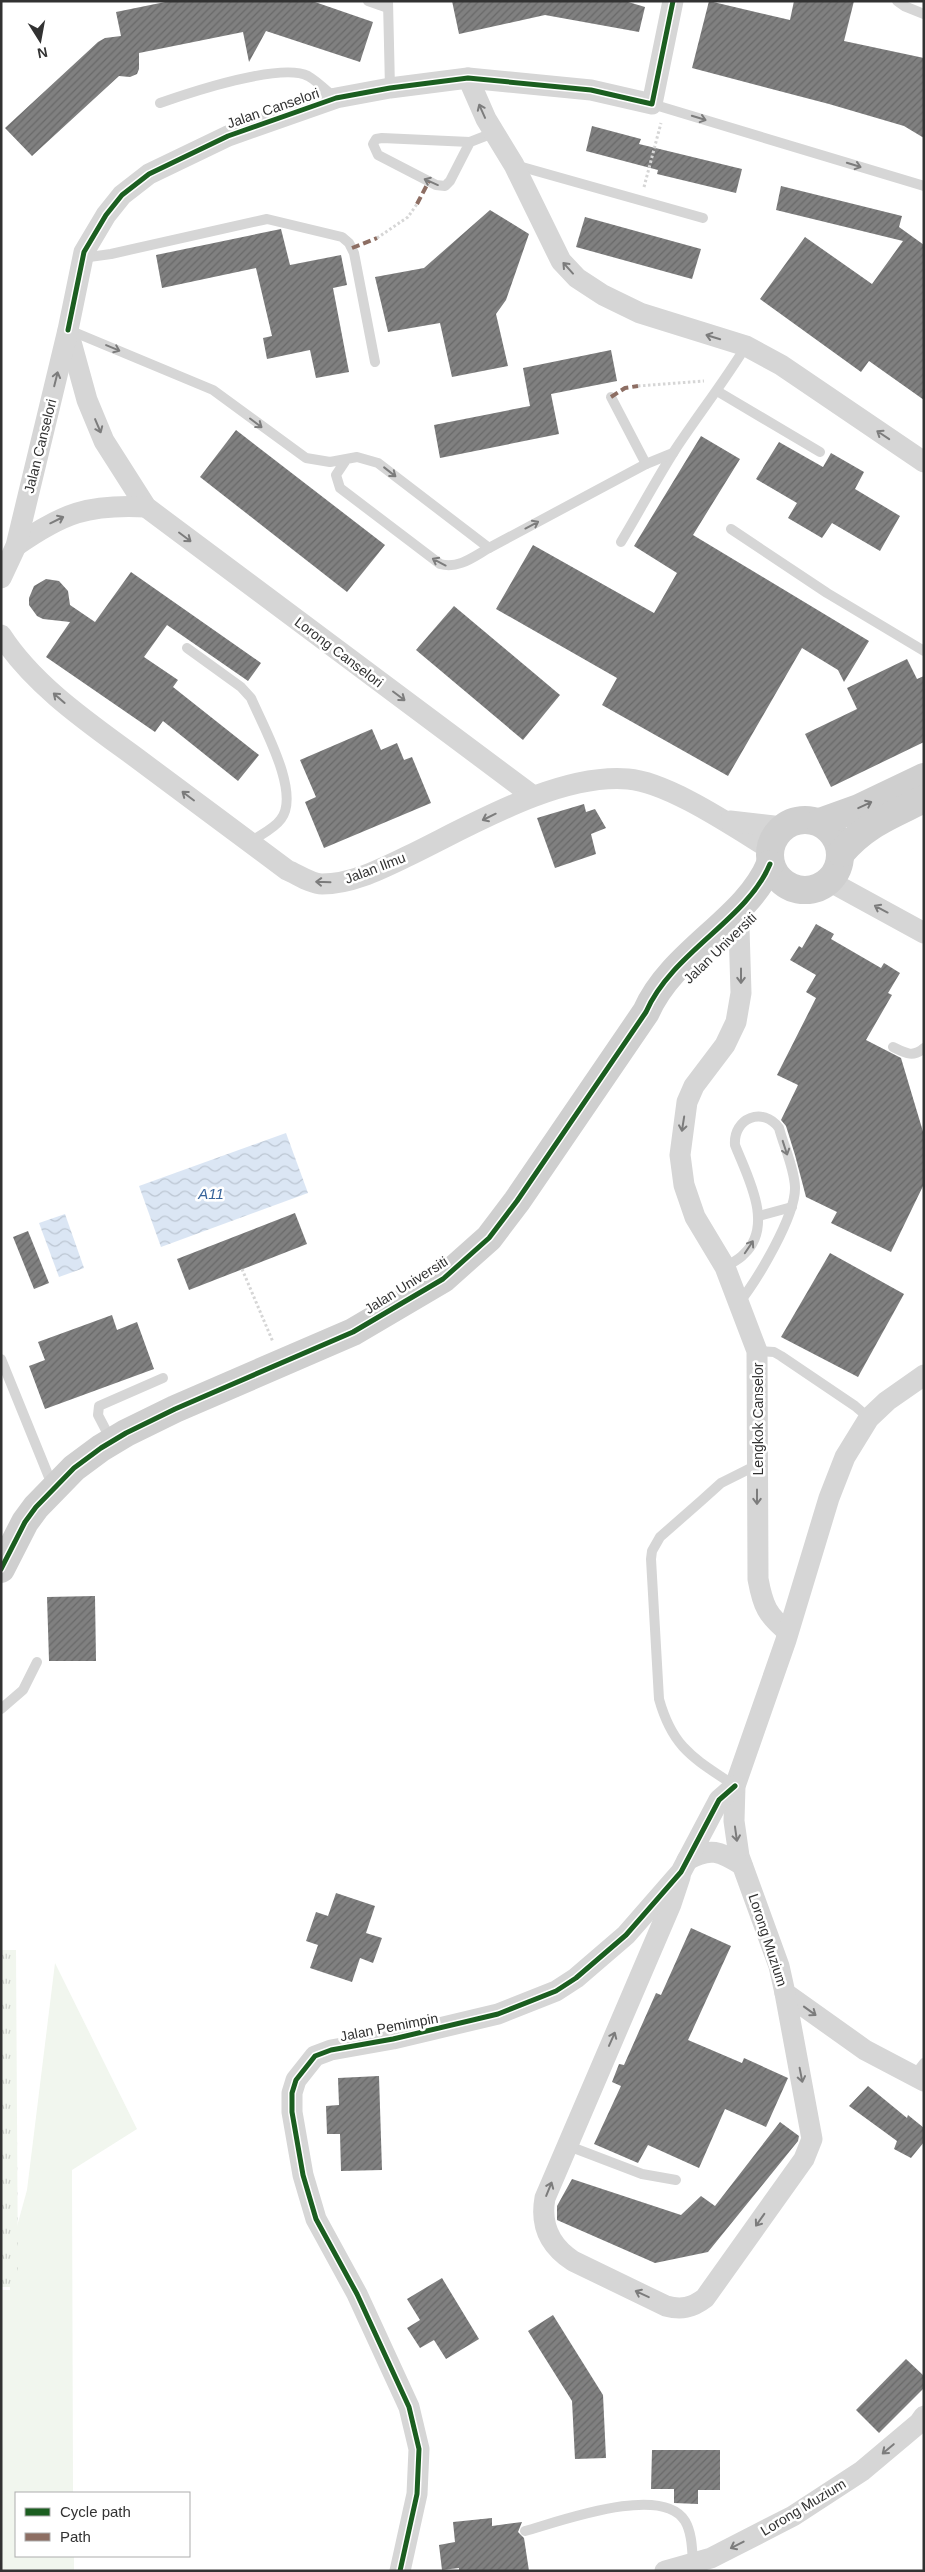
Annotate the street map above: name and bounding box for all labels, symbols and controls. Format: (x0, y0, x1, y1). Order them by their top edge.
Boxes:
north arrow (15, 15, 65, 65)
text: N (36, 44, 49, 62)
street label: Jalan Canselori (225, 85, 321, 131)
one-way arrow (477, 104, 487, 119)
one-way arrow (690, 113, 706, 123)
one-way arrow (846, 160, 862, 170)
one-way arrow (424, 176, 439, 186)
one-way arrow (562, 262, 574, 275)
one-way arrow (706, 331, 722, 341)
one-way arrow (105, 344, 120, 354)
one-way arrow (52, 372, 61, 388)
street label: Jalan Canselori (21, 397, 59, 495)
one-way arrow (249, 417, 262, 428)
one-way arrow (93, 418, 103, 433)
one-way arrow (877, 430, 891, 440)
one-way arrow (383, 467, 396, 478)
one-way arrow (49, 515, 64, 524)
one-way arrow (524, 520, 539, 530)
one-way arrow (178, 531, 191, 542)
one-way arrow (432, 557, 447, 567)
street label: Lorong Canselori (292, 614, 386, 690)
one-way arrow (392, 691, 405, 702)
one-way arrow (53, 692, 66, 703)
one-way arrow (182, 791, 195, 802)
one-way arrow (858, 800, 873, 810)
one-way arrow (482, 813, 497, 822)
street label: Jalan Ilmu (342, 849, 408, 887)
one-way arrow (316, 878, 332, 887)
one-way arrow (874, 904, 889, 914)
street label: Jalan Universiti (680, 909, 760, 987)
one-way arrow (736, 968, 746, 984)
one-way arrow (677, 1115, 687, 1131)
one-way arrow (781, 1140, 790, 1155)
water label: A11 (197, 1185, 224, 1202)
one-way arrow (744, 1240, 755, 1254)
street label: Jalan Universiti (362, 1253, 450, 1317)
street label: Lengkok Canselor (750, 1362, 766, 1475)
one-way arrow (752, 1488, 762, 1505)
one-way arrow (731, 1826, 741, 1842)
street label: Lorong Muzium (745, 1892, 791, 1988)
one-way arrow (803, 2006, 817, 2016)
street label: Jalan Pemimpin (339, 2010, 439, 2044)
one-way arrow (608, 2032, 618, 2047)
one-way arrow (797, 2066, 806, 2082)
one-way arrow (545, 2181, 554, 2197)
one-way arrow (755, 2213, 765, 2227)
one-way arrow (635, 2289, 650, 2299)
one-way arrow (882, 2443, 895, 2455)
street label: Lorong Muzium (758, 2475, 848, 2539)
legend (15, 2492, 190, 2557)
text: Cycle path (60, 2503, 131, 2520)
text: Path (60, 2528, 91, 2545)
one-way arrow (730, 2540, 745, 2550)

